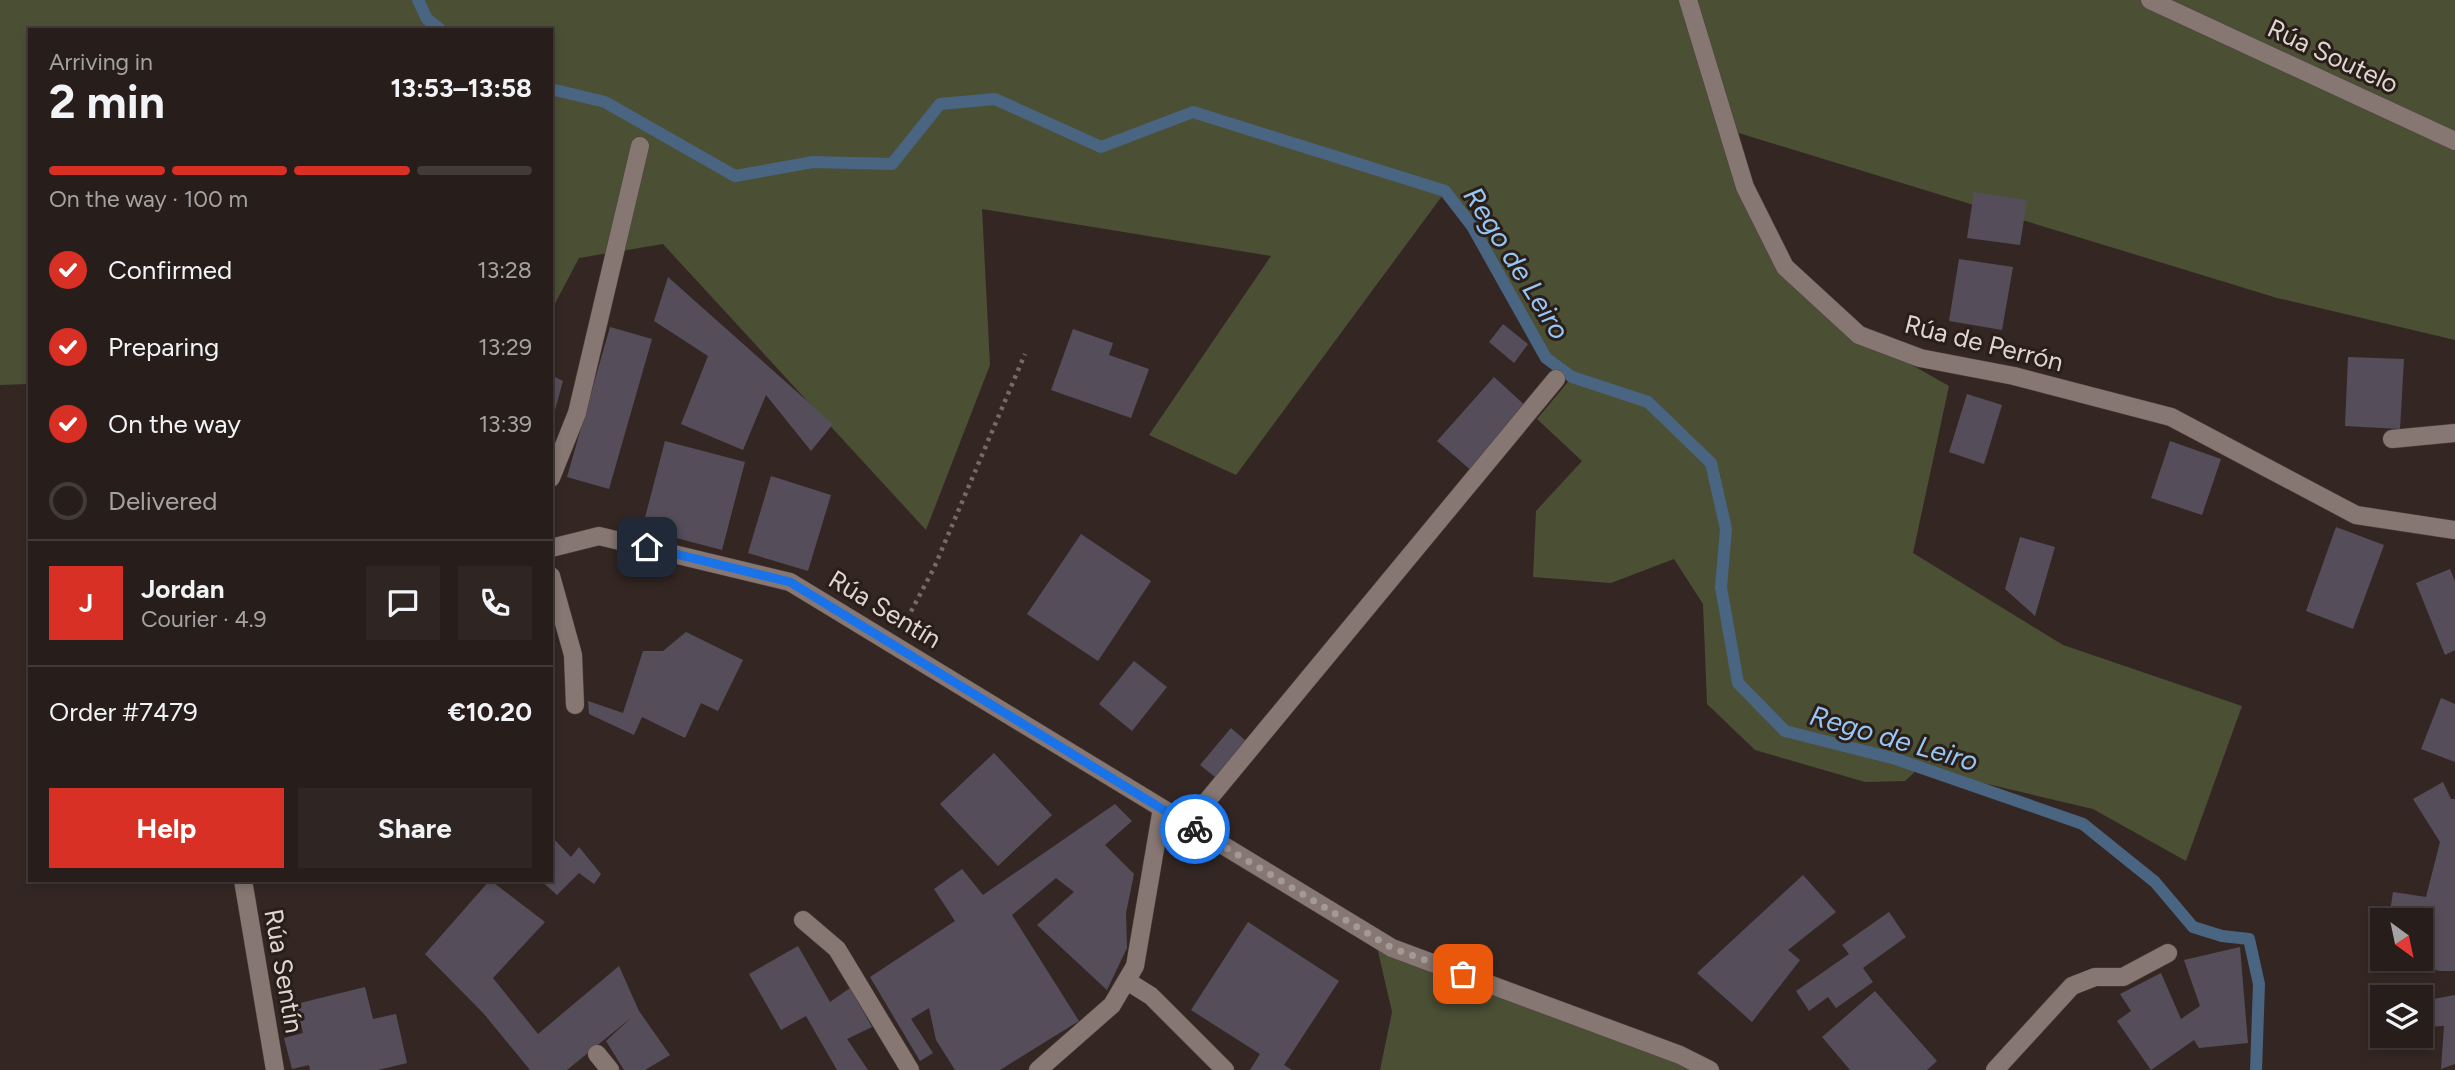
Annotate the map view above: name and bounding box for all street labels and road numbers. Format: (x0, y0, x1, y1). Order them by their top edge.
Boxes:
street label: Rúa Soutelo (2262, 12, 2404, 100)
street label: Rúa de Perrón (1901, 308, 2067, 378)
street label: Rúa Sentín (823, 563, 947, 655)
street label: Rúa Sentín (257, 906, 311, 1036)

